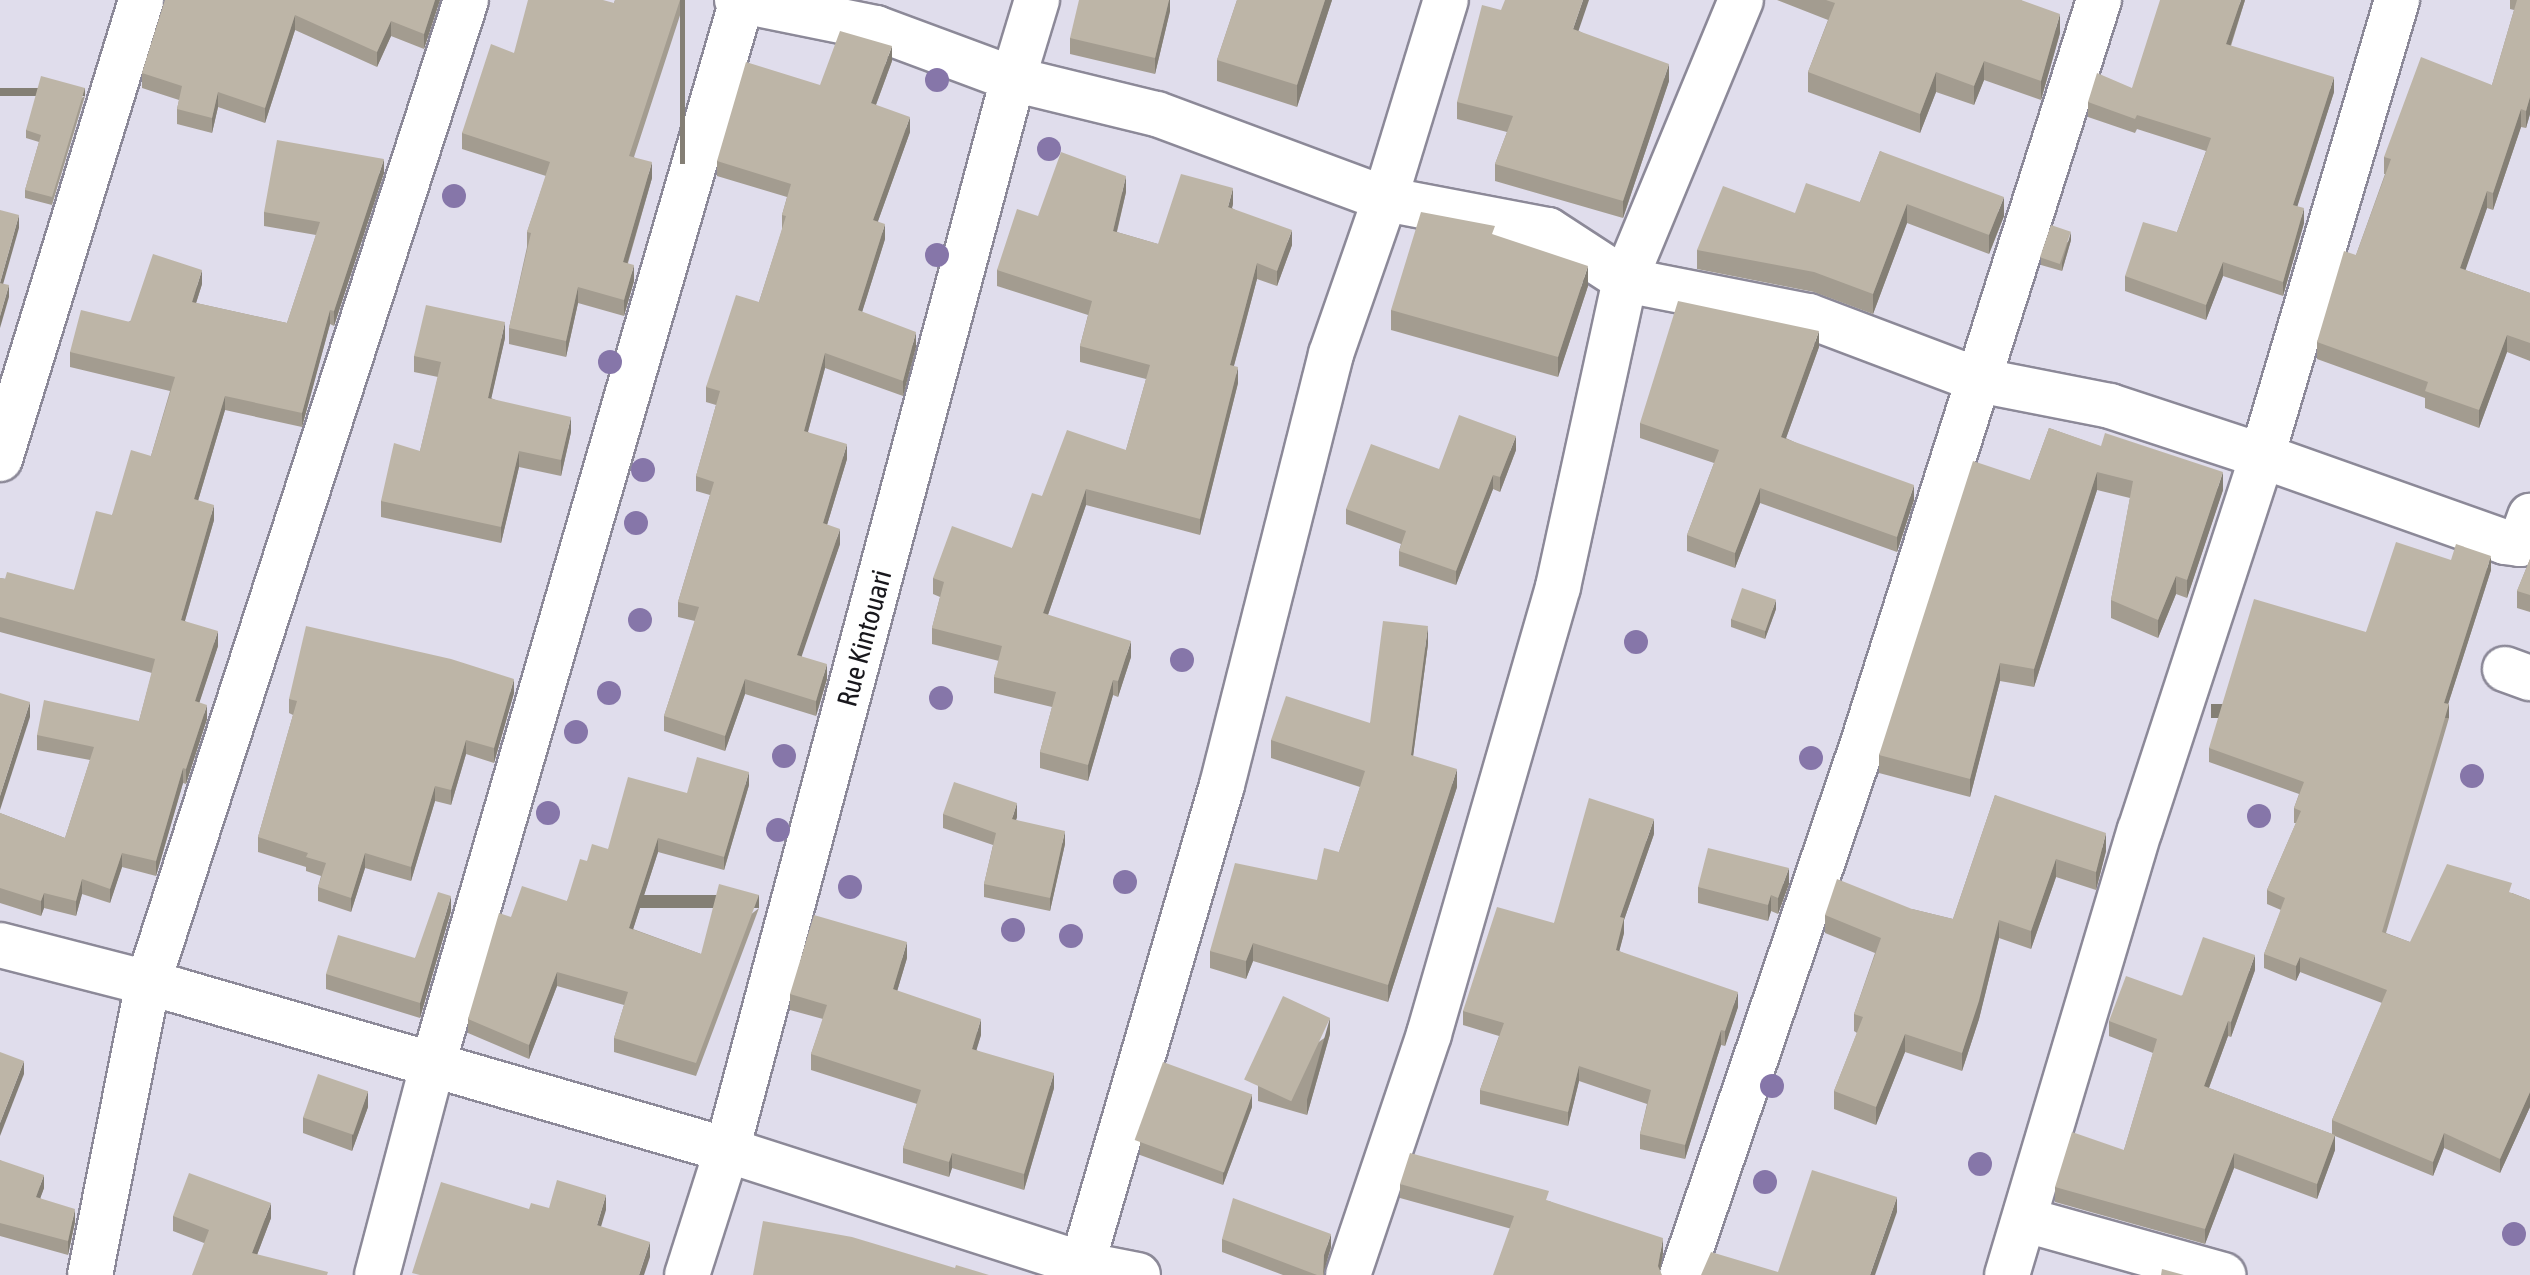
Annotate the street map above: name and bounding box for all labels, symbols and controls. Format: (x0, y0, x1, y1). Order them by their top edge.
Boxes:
street label: Rue Kintouari (830, 566, 898, 710)

